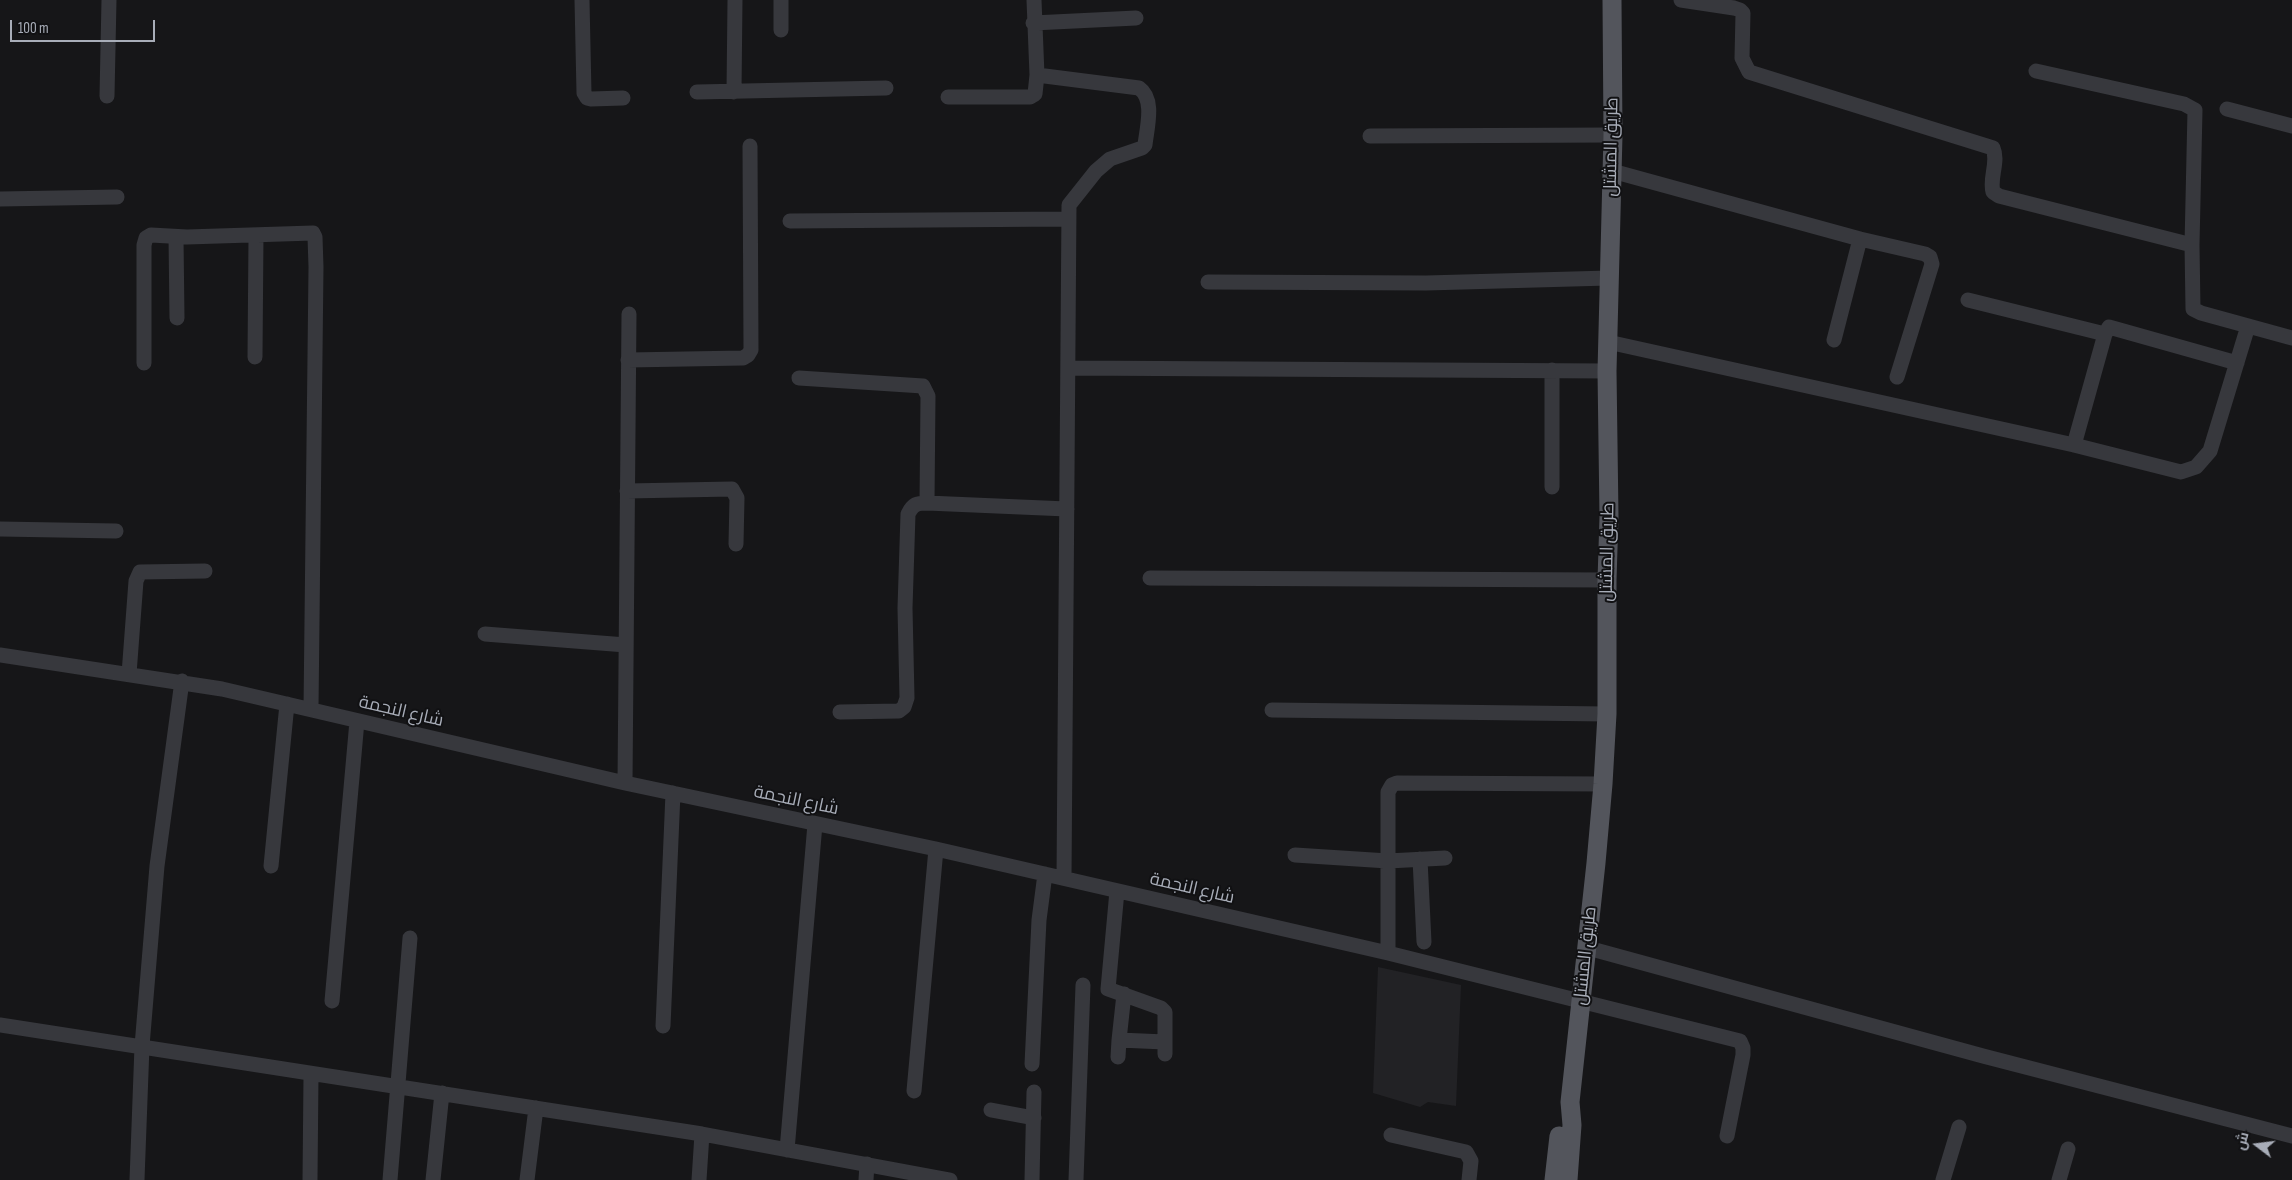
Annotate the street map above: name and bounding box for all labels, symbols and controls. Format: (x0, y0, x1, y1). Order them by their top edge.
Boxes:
scale bar (12, 10, 158, 42)
text: 100 m (18, 19, 49, 38)
street label: طريق المشتل (1600, 97, 1624, 197)
street label: طريق المشتل (1596, 502, 1620, 602)
street label: شارع النجمة (357, 692, 445, 732)
street label: شارع النجمة (752, 781, 840, 821)
street label: شارع النجمة (1148, 869, 1236, 909)
street label: طريق المشتل (1570, 905, 1602, 1007)
north arrow (2232, 1120, 2282, 1170)
text: ش (2231, 1130, 2253, 1152)

